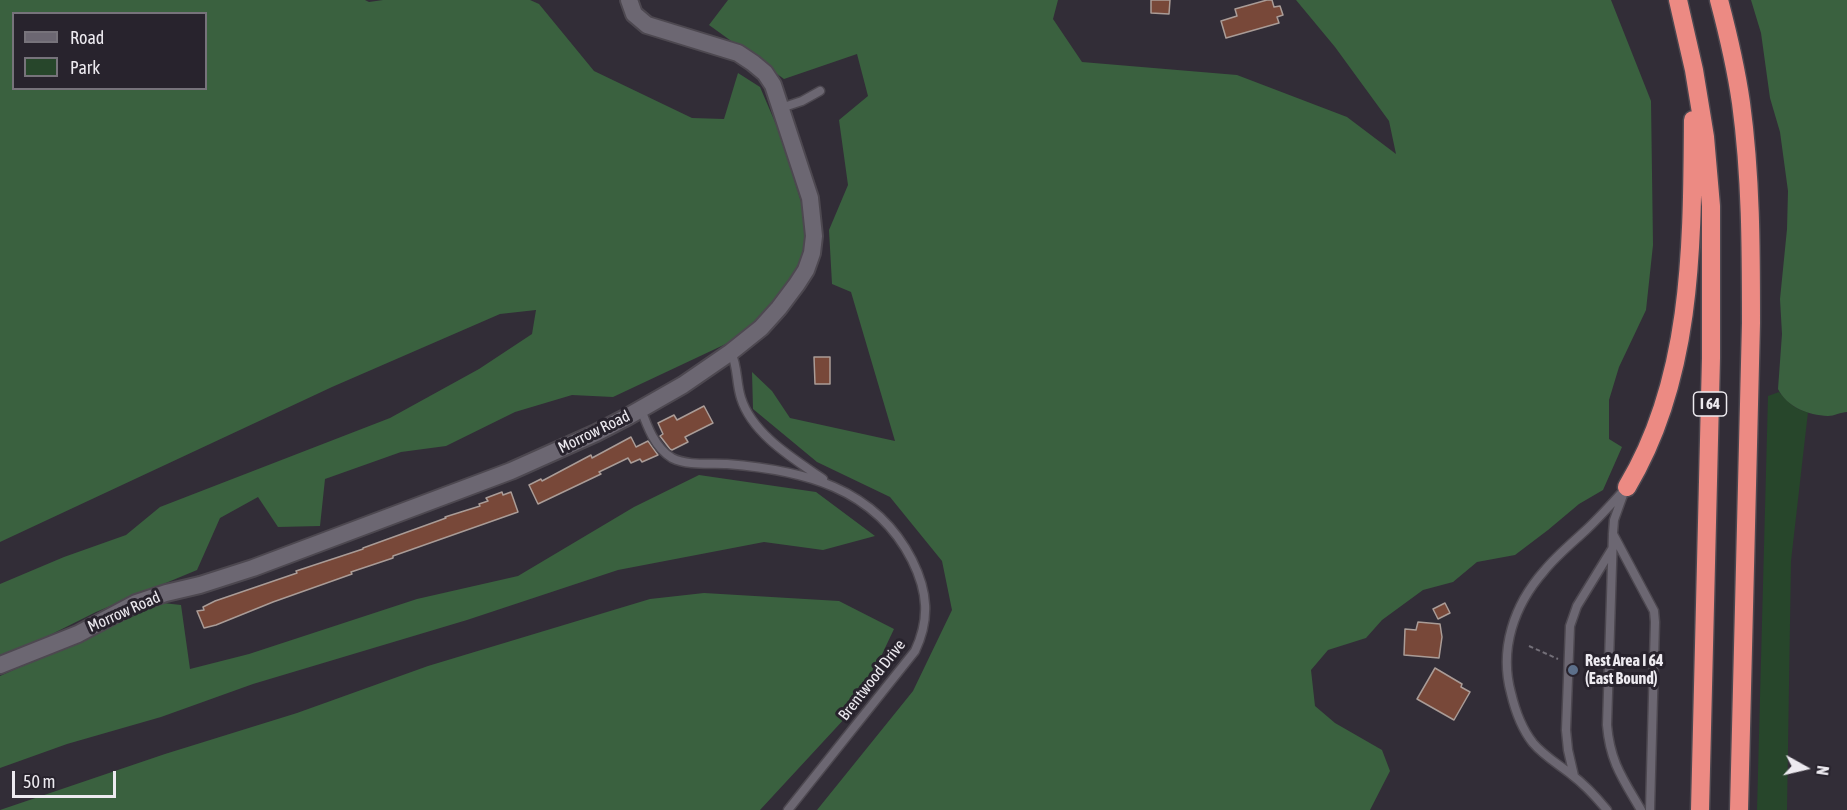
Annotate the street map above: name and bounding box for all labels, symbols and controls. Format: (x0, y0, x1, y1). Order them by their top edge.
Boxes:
legend (12, 12, 207, 90)
text: Road (70, 27, 104, 48)
text: Park (70, 57, 100, 78)
road number: I 64 (1694, 392, 1726, 416)
street label: Morrow Road (555, 406, 633, 458)
street label: Morrow Road (85, 588, 163, 636)
street label: Brentwood Drive (835, 636, 909, 724)
place label: Rest Area I 64 (East Bound) (1585, 651, 1663, 689)
marker: Rest Area I 64 (East Bound) (1566, 663, 1580, 677)
north arrow (1775, 738, 1835, 798)
scale bar (15, 759, 118, 797)
text: N (1813, 765, 1832, 776)
text: 50 m (23, 771, 55, 792)

